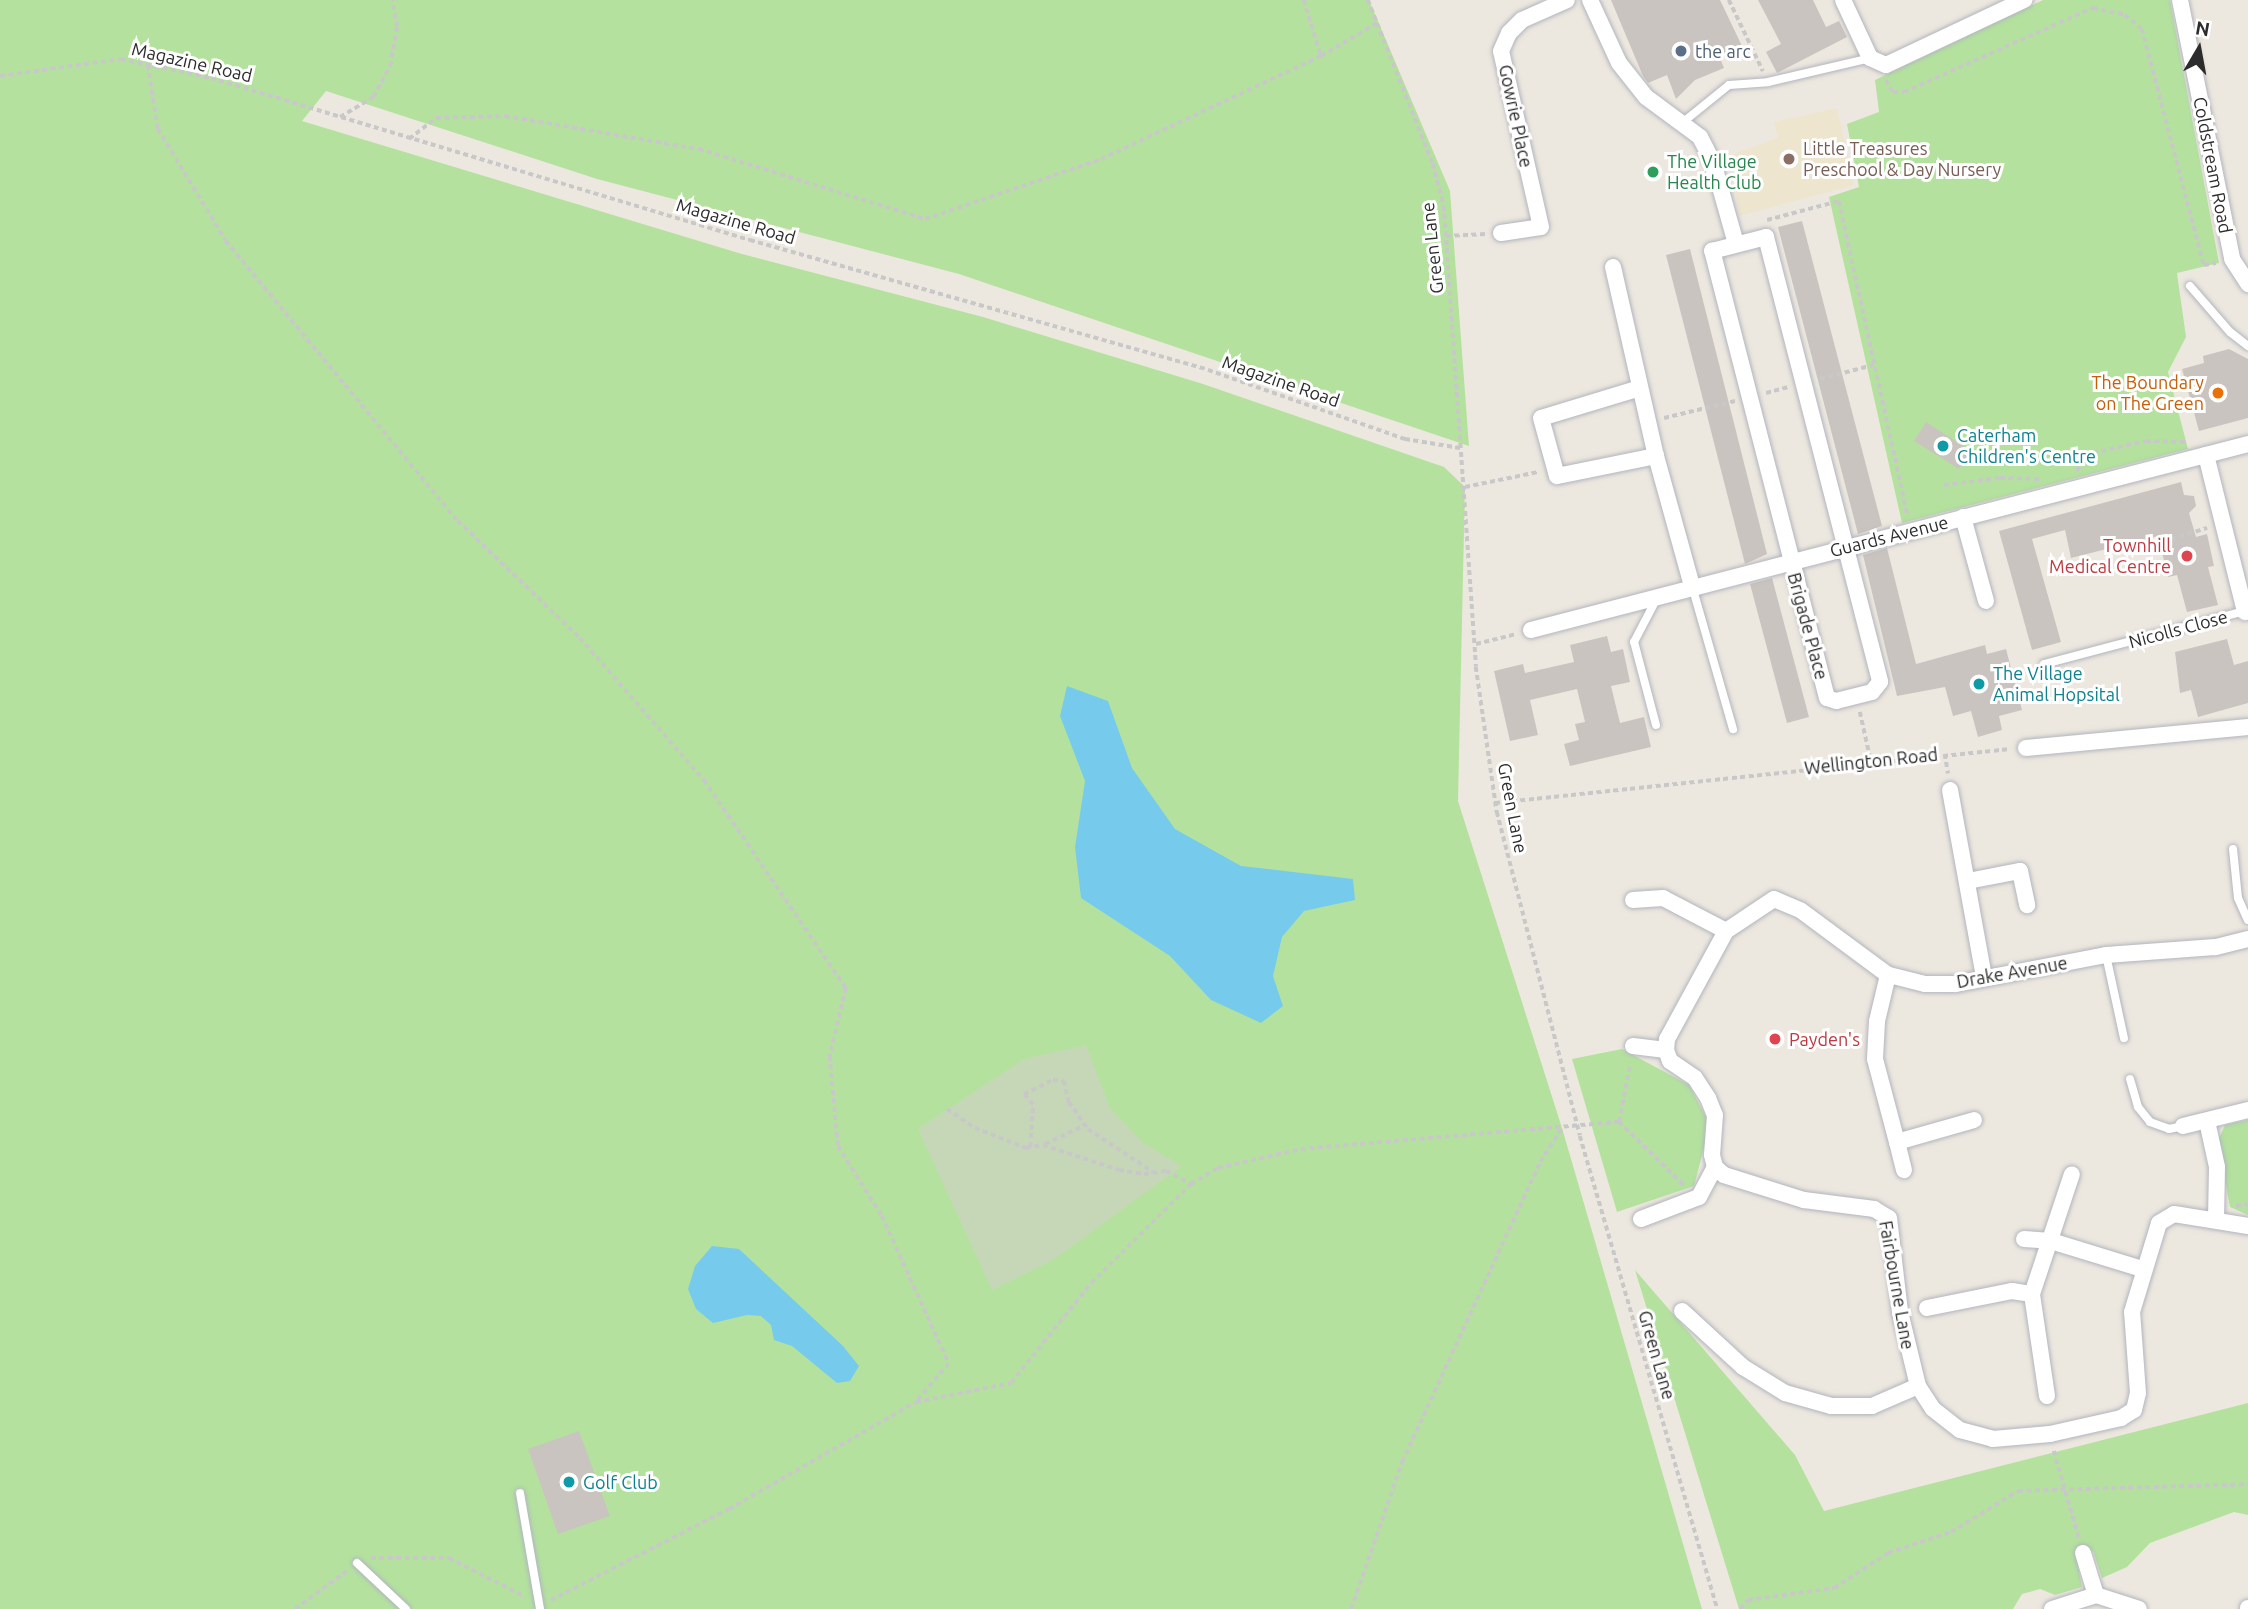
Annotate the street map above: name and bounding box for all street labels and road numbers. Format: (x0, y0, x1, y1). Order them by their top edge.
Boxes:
street label: Magazine Road (130, 38, 254, 86)
street label: Gowrie Place (1495, 63, 1537, 169)
street label: Coldstream Road (2189, 95, 2237, 235)
street label: Magazine Road (674, 194, 798, 248)
street label: Green Lane (1416, 201, 1448, 295)
street label: Magazine Road (1219, 351, 1343, 411)
street label: Guards Avenue (1828, 511, 1950, 561)
street label: Brigade Place (1783, 570, 1833, 682)
street label: Nicolls Close (2126, 605, 2230, 653)
street label: Wellington Road (1803, 743, 1939, 779)
street label: Green Lane (1494, 761, 1532, 855)
street label: Drake Avenue (1955, 952, 2069, 992)
street label: Fairbourne Lane (1875, 1219, 1919, 1351)
street label: Green Lane (1634, 1308, 1680, 1402)

